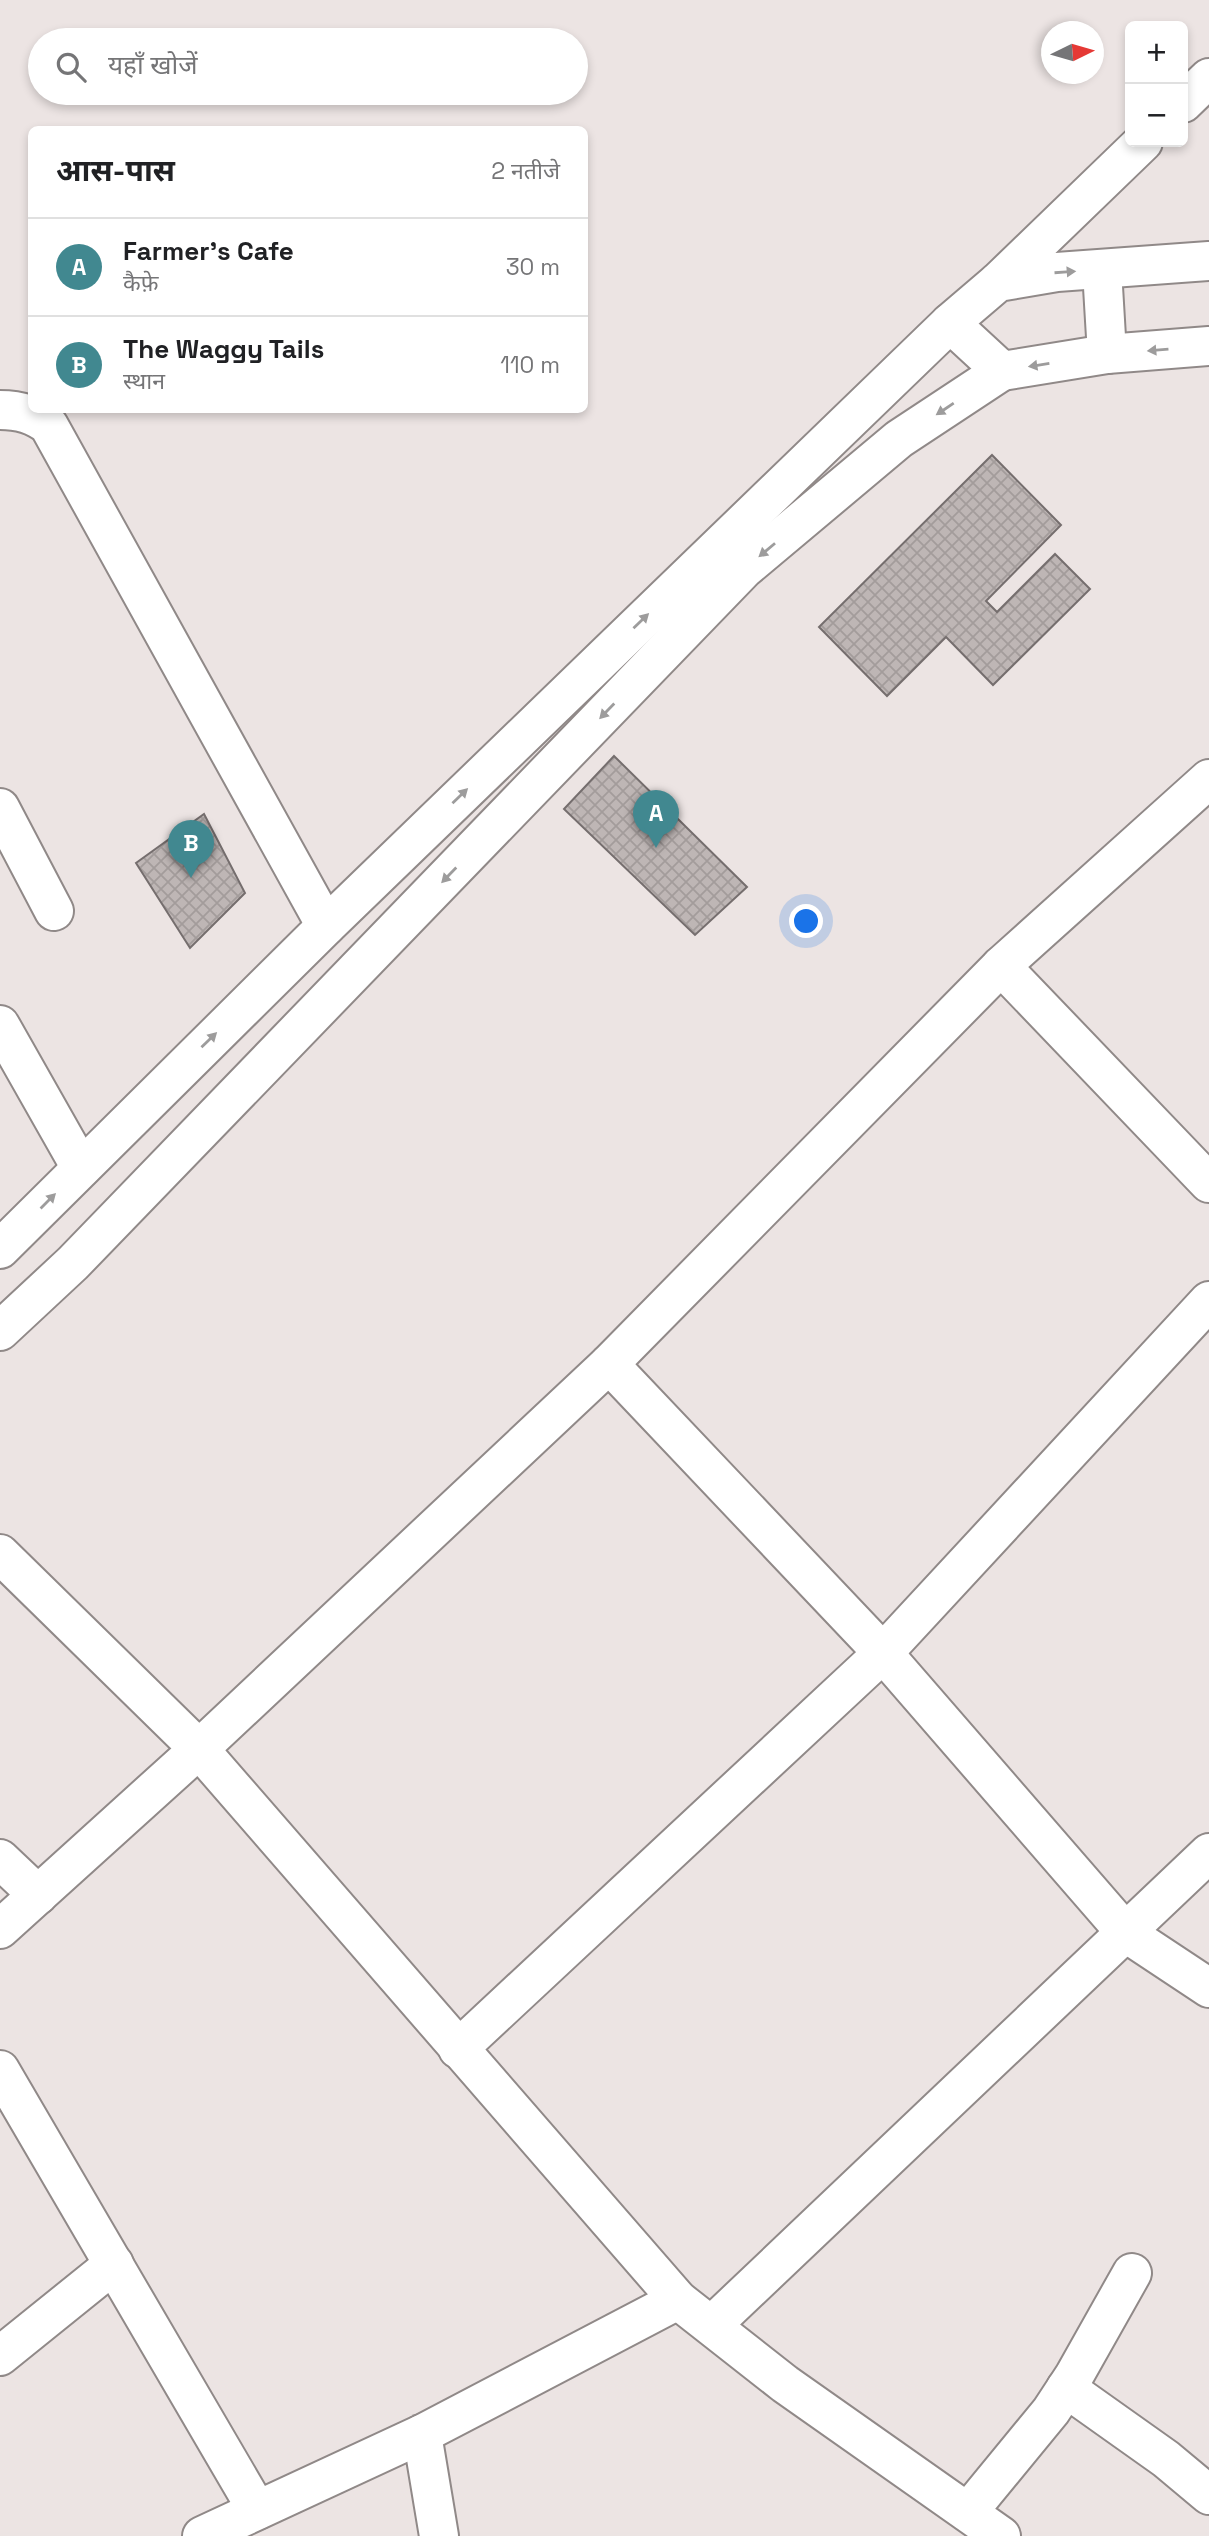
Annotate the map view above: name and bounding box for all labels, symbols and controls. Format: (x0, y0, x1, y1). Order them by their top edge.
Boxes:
north arrow (1041, 21, 1104, 84)
map controls (1125, 21, 1188, 147)
button: + (1125, 21, 1188, 84)
search box (28, 28, 588, 105)
icon: search (52, 48, 90, 86)
text: यहाँ खोजें (108, 48, 198, 82)
button: − (1125, 84, 1188, 147)
text: आस-पास (56, 151, 175, 190)
text: 2 नतीजे (491, 156, 560, 186)
text: Farmer's Cafe (123, 234, 294, 268)
text: A (72, 252, 86, 282)
text: 30 m (506, 252, 560, 282)
one-way arrow (1054, 266, 1076, 277)
text: कैफ़े (123, 268, 158, 298)
text: The Waggy Tails (123, 332, 324, 366)
one-way arrow (1147, 345, 1169, 356)
text: B (71, 350, 87, 380)
text: 110 m (500, 350, 560, 380)
one-way arrow (1028, 360, 1050, 371)
text: स्थान (123, 366, 165, 396)
one-way arrow (935, 402, 955, 415)
one-way arrow (758, 542, 775, 557)
one-way arrow (633, 613, 650, 630)
one-way arrow (599, 702, 615, 719)
one-way arrow (451, 789, 468, 805)
pin: A (633, 790, 679, 848)
pin: B (168, 820, 214, 878)
one-way arrow (441, 866, 457, 883)
your location (789, 904, 823, 938)
one-way arrow (201, 1032, 218, 1049)
one-way arrow (40, 1193, 56, 1209)

